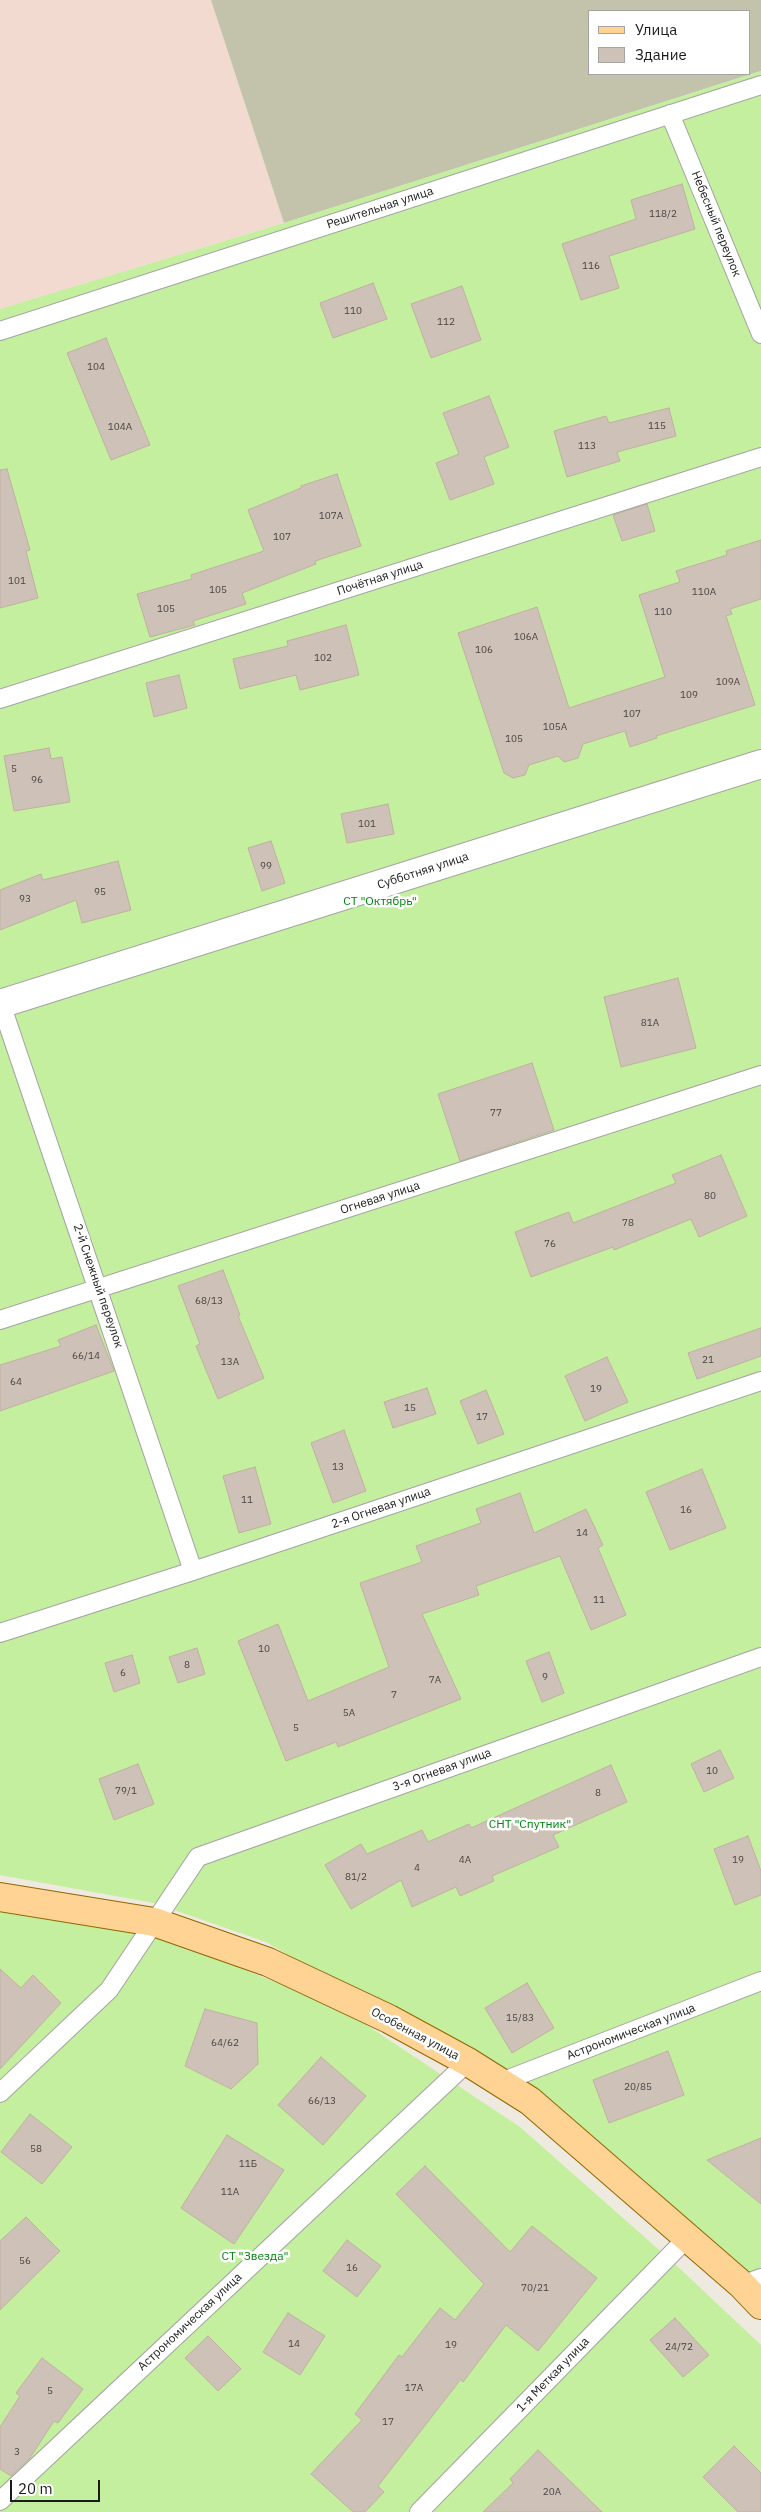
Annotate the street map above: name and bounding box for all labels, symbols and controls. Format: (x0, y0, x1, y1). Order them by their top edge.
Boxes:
legend (588, 10, 751, 75)
text: Улица (635, 20, 677, 39)
text: Здание (635, 45, 687, 64)
street label: Небесный переулок (688, 169, 744, 279)
street label: Решительная улица (325, 184, 435, 232)
house number: 118/2 (649, 208, 677, 220)
house number: 116 (582, 260, 600, 272)
house number: 110 (344, 305, 362, 317)
house number: 112 (437, 316, 455, 328)
house number: 104 (87, 361, 105, 373)
house number: 115 (648, 420, 666, 432)
house number: 104А (108, 421, 132, 433)
house number: 113 (578, 440, 596, 452)
house number: 107А (319, 510, 343, 522)
house number: 107 (273, 531, 291, 543)
street label: Почётная улица (335, 557, 425, 599)
house number: 101 (8, 575, 26, 587)
house number: 105 (209, 584, 227, 596)
house number: 110А (692, 586, 716, 598)
house number: 105 (157, 603, 175, 615)
house number: 110 (654, 606, 672, 618)
house number: 106А (514, 631, 538, 643)
house number: 106 (475, 644, 493, 656)
house number: 102 (314, 652, 332, 664)
house number: 109А (716, 676, 740, 688)
house number: 109 (680, 689, 698, 701)
house number: 107 (623, 708, 641, 720)
house number: 105А (543, 721, 567, 733)
house number: 105 (505, 733, 523, 745)
house number: 5 (11, 763, 17, 775)
house number: 96 (31, 774, 43, 786)
house number: 101 (358, 818, 376, 830)
street label: Субботняя улица (375, 849, 471, 893)
house number: 99 (260, 860, 272, 872)
house number: 95 (94, 886, 106, 898)
house number: 93 (19, 893, 31, 905)
park label: СТ "Октябрь" (343, 895, 417, 909)
house number: 81А (641, 1017, 659, 1029)
house number: 77 (490, 1107, 502, 1119)
street label: Огневая улица (338, 1178, 422, 1218)
house number: 80 (704, 1190, 716, 1202)
house number: 78 (622, 1217, 634, 1229)
street label: 2-й Снежный переулок (70, 1222, 126, 1350)
house number: 76 (544, 1238, 556, 1250)
house number: 68/13 (195, 1295, 223, 1307)
house number: 66/14 (72, 1350, 100, 1362)
house number: 21 (702, 1354, 714, 1366)
house number: 13А (221, 1356, 239, 1368)
house number: 64 (10, 1376, 22, 1388)
house number: 19 (590, 1383, 602, 1395)
house number: 15 (404, 1402, 416, 1414)
house number: 17 (476, 1411, 488, 1423)
house number: 13 (332, 1461, 344, 1473)
street label: 2-я Огневая улица (329, 1484, 433, 1532)
house number: 11 (241, 1494, 253, 1506)
house number: 16 (680, 1504, 692, 1516)
house number: 14 (576, 1527, 588, 1539)
house number: 11 (593, 1594, 605, 1606)
house number: 10 (258, 1643, 270, 1655)
house number: 8 (184, 1659, 190, 1671)
house number: 6 (120, 1667, 126, 1679)
house number: 9 (542, 1671, 548, 1683)
house number: 7А (429, 1674, 441, 1686)
house number: 7 (391, 1689, 397, 1701)
house number: 5А (343, 1707, 355, 1719)
house number: 5 (293, 1722, 299, 1734)
street label: 3-я Огневая улица (391, 1745, 493, 1795)
house number: 10 (706, 1765, 718, 1777)
house number: 79/1 (115, 1785, 137, 1797)
house number: 8 (595, 1787, 601, 1799)
park label: СНТ "Спутник" (489, 1818, 571, 1832)
house number: 4А (459, 1854, 471, 1866)
house number: 19 (732, 1854, 744, 1866)
house number: 4 (414, 1862, 420, 1874)
house number: 81/2 (345, 1871, 367, 1883)
street label: Астрономическая улица (565, 2001, 697, 2063)
street label: Особенная улица (369, 2005, 461, 2063)
house number: 15/83 (506, 2012, 534, 2024)
house number: 64/62 (211, 2037, 239, 2049)
house number: 20/85 (624, 2081, 652, 2093)
house number: 66/13 (308, 2095, 336, 2107)
house number: 58 (30, 2143, 42, 2155)
house number: 11Б (239, 2158, 257, 2170)
house number: 11А (221, 2186, 239, 2198)
park label: СТ "Звезда" (222, 2250, 288, 2264)
house number: 56 (19, 2255, 31, 2267)
house number: 16 (346, 2262, 358, 2274)
street label: Астрономическая улица (135, 2270, 245, 2374)
house number: 70/21 (521, 2282, 549, 2294)
street label: 1-я Меткая улица (514, 2335, 592, 2415)
house number: 14 (288, 2338, 300, 2350)
house number: 19 (445, 2339, 457, 2351)
house number: 24/72 (665, 2341, 693, 2353)
house number: 17А (405, 2382, 423, 2394)
house number: 5 (47, 2385, 53, 2397)
house number: 17 (382, 2416, 394, 2428)
house number: 3 (14, 2446, 20, 2458)
scale bar (12, 2470, 102, 2502)
text: 20 m (18, 2479, 53, 2498)
house number: 20А (543, 2486, 561, 2498)

